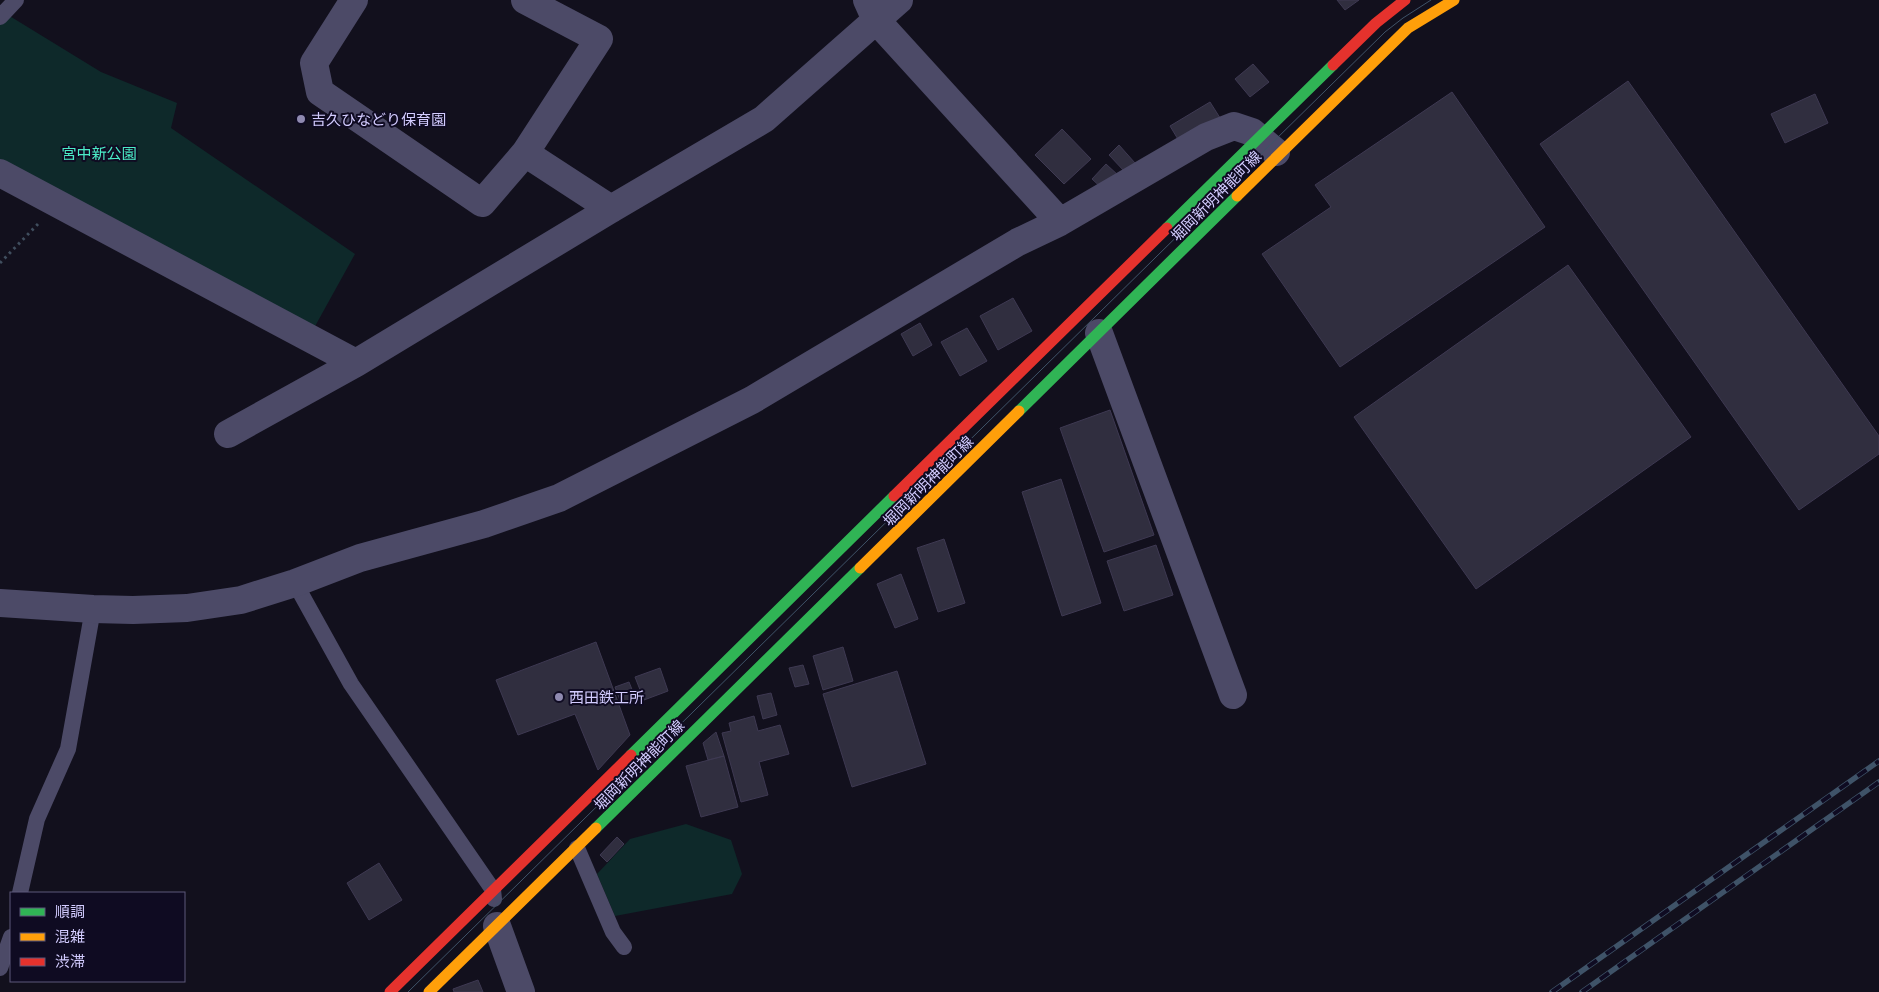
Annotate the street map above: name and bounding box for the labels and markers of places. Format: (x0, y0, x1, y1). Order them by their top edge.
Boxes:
place label: 吉久ひなどり保育園 (311, 108, 446, 131)
marker: 吉久ひなどり保育園 (295, 113, 307, 125)
place label: 西田鉄工所 (569, 686, 644, 709)
marker: 西田鉄工所 (553, 691, 565, 703)

